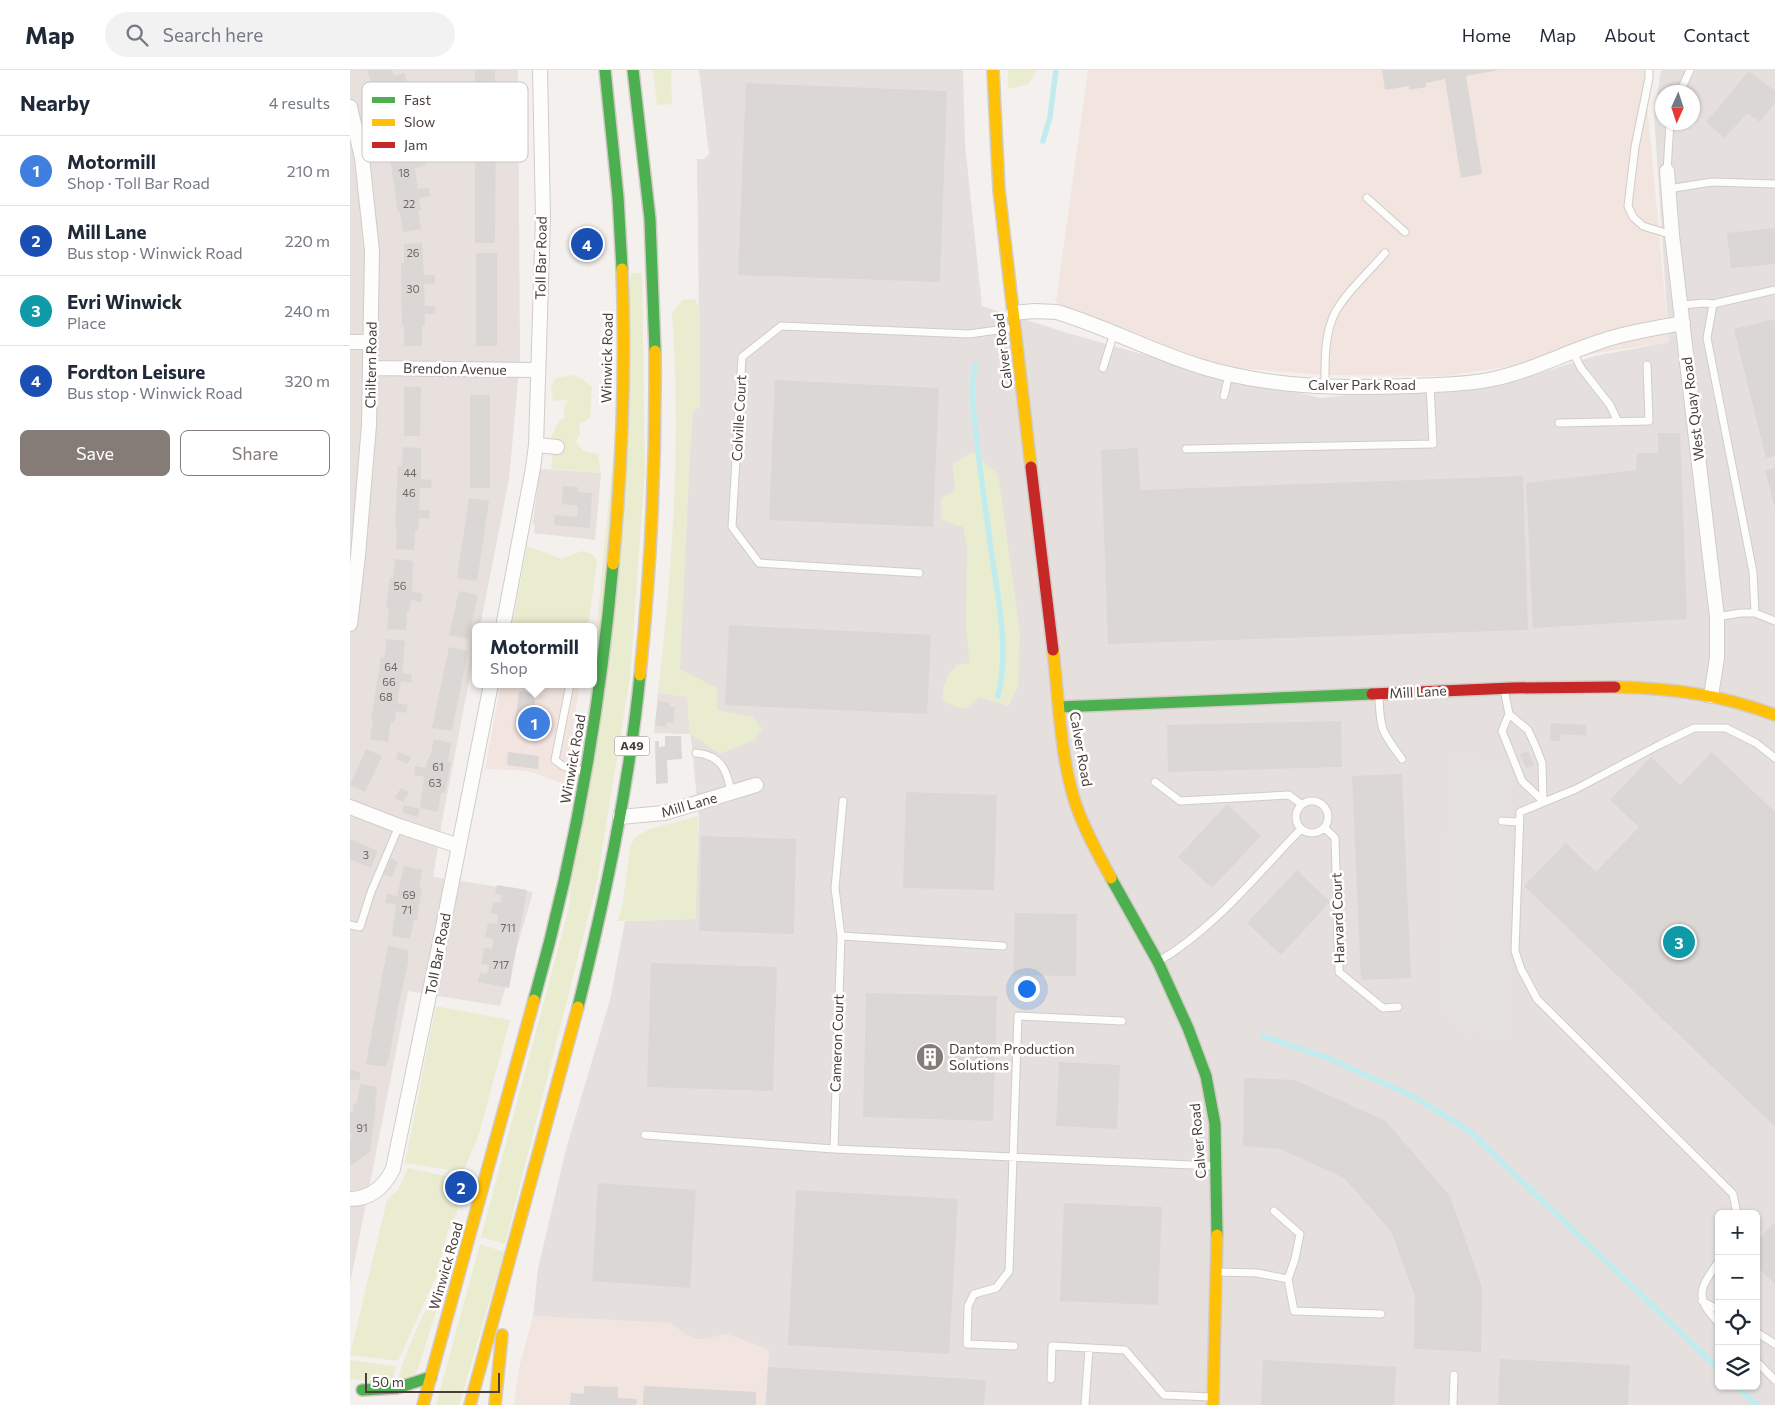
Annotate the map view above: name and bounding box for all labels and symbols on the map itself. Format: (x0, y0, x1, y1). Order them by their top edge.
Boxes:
legend (362, 82, 528, 162)
north arrow (1655, 85, 1700, 130)
text: Fast (404, 91, 431, 108)
text: Slow (404, 113, 435, 130)
text: Jam (404, 136, 428, 153)
house number: 18 (398, 166, 410, 179)
house number: 22 (403, 197, 415, 210)
street label: Toll Bar Road (531, 216, 550, 300)
pin: 4 (571, 225, 603, 263)
house number: 26 (407, 246, 420, 259)
house number: 30 (406, 282, 420, 295)
street label: Calver Road (989, 312, 1016, 390)
street label: Winwick Road (597, 313, 616, 403)
street label: Chiltern Road (361, 321, 380, 409)
street label: West Quay Road (1678, 356, 1707, 462)
street label: Brendon Avenue (403, 359, 507, 378)
street label: Colville Court (728, 374, 749, 462)
street label: Calver Park Road (1308, 376, 1416, 393)
house number: 44 (403, 466, 417, 479)
house number: 46 (402, 486, 416, 499)
house number: 56 (394, 579, 407, 592)
house number: 64 (384, 660, 398, 673)
house number: 66 (382, 675, 396, 688)
street label: Mill Lane (1389, 682, 1447, 701)
house number: 68 (379, 690, 393, 703)
pin: 1 (518, 704, 550, 742)
street label: Calver Road (1067, 710, 1096, 788)
street label: Winwick Road (556, 713, 589, 805)
road number: A49 (614, 736, 650, 756)
house number: 61 (432, 760, 444, 773)
house number: 63 (429, 776, 441, 789)
street label: Mill Lane (659, 788, 719, 821)
house number: 3 (363, 848, 369, 861)
street label: Harvard Court (1327, 872, 1348, 964)
house number: 69 (402, 888, 416, 901)
house number: 71 (402, 903, 412, 916)
street label: Toll Bar Road (421, 911, 454, 996)
house number: 711 (500, 921, 516, 934)
pin: 3 (1663, 923, 1695, 961)
house number: 717 (493, 958, 509, 971)
your location (1014, 976, 1040, 1002)
street label: Cameron Court (826, 993, 847, 1092)
place label: Dantom Production Solutions (949, 1040, 1075, 1073)
building icon: Dantom Production Solutions (915, 1042, 945, 1072)
street label: Calver Road (1186, 1103, 1209, 1180)
house number: 91 (356, 1121, 368, 1134)
pin: 2 (445, 1168, 477, 1206)
street label: Winwick Road (425, 1220, 466, 1312)
scale bar (365, 1370, 500, 1393)

